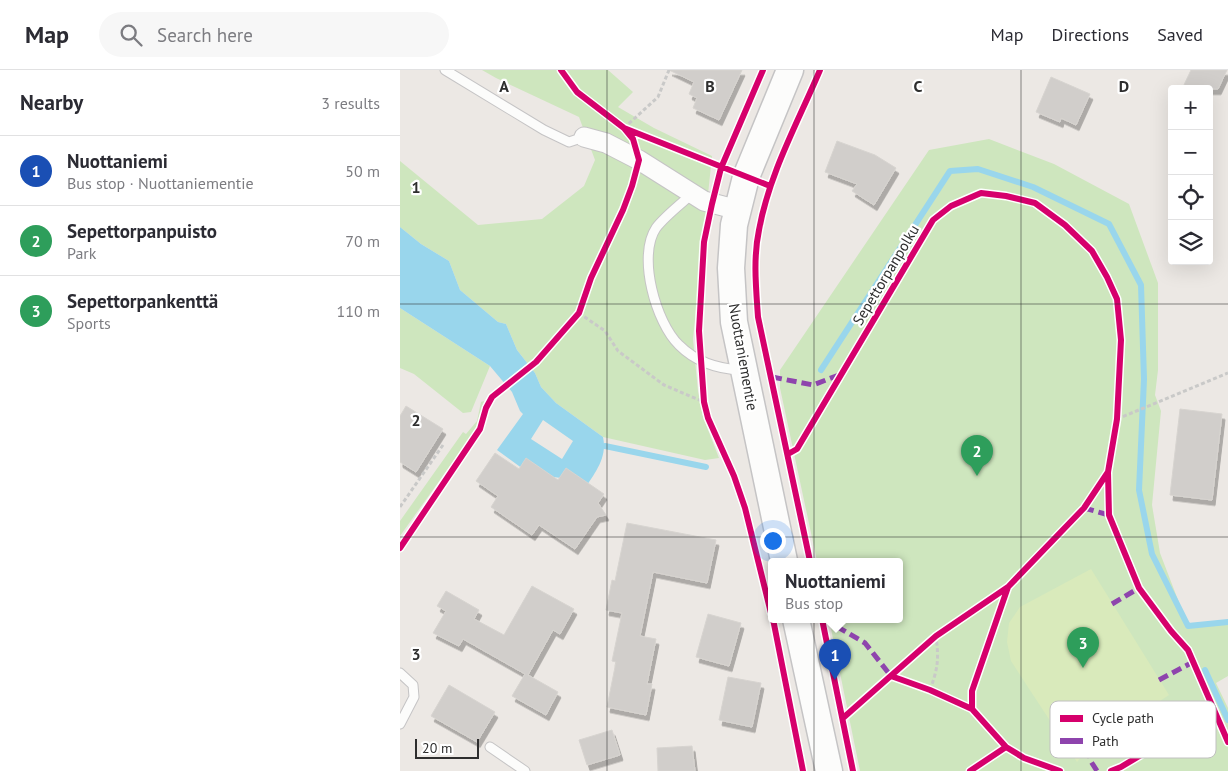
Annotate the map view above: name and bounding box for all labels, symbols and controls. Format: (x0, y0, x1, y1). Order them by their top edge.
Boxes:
search box (99, 12, 449, 57)
text: Map (25, 19, 69, 50)
icon: search (117, 21, 145, 49)
text: Search here (157, 23, 253, 47)
text: Map (991, 23, 1023, 46)
text: Directions (1051, 23, 1129, 46)
text: Saved (1157, 23, 1203, 46)
text: A (499, 76, 509, 96)
text: B (705, 76, 715, 96)
text: C (914, 76, 923, 96)
text: D (1119, 76, 1129, 96)
map controls (1168, 85, 1213, 265)
button: + (1168, 85, 1213, 130)
text: Nearby (20, 89, 83, 116)
text: 3 results (321, 93, 380, 113)
button: − (1168, 130, 1213, 175)
text: Nuottaniemi (67, 149, 168, 173)
text: 1 (31, 161, 41, 181)
text: 50 m (345, 161, 380, 181)
text: Bus stop · Nuottaniementie (67, 173, 254, 193)
button: locate (1168, 175, 1213, 220)
text: 1 (411, 177, 421, 197)
text: Sepettorpanpuisto (67, 219, 217, 243)
button: layers (1168, 220, 1213, 265)
street label: Sepettorpanpolku (848, 221, 923, 329)
text: 2 (31, 231, 41, 251)
text: 70 m (345, 231, 380, 251)
text: Park (67, 243, 96, 263)
text: Sepettorpankenttä (67, 289, 218, 313)
text: 3 (31, 301, 41, 321)
text: 110 m (337, 301, 380, 321)
street label: Nuottaniementie (725, 302, 762, 412)
text: Sports (67, 313, 111, 333)
text: 2 (411, 410, 421, 430)
pin: 2 (961, 435, 993, 476)
your location (760, 528, 786, 554)
popup (768, 558, 903, 623)
text: Nuottaniemi (785, 569, 886, 593)
text: Bus stop (785, 593, 843, 613)
pin: 3 (1067, 627, 1099, 668)
pin: 1 (819, 639, 851, 680)
text: 3 (411, 644, 421, 664)
legend (1050, 701, 1216, 758)
text: Cycle path (1092, 709, 1154, 727)
text: Path (1092, 732, 1119, 750)
scale bar (415, 736, 479, 759)
text: 20 m (422, 739, 452, 757)

